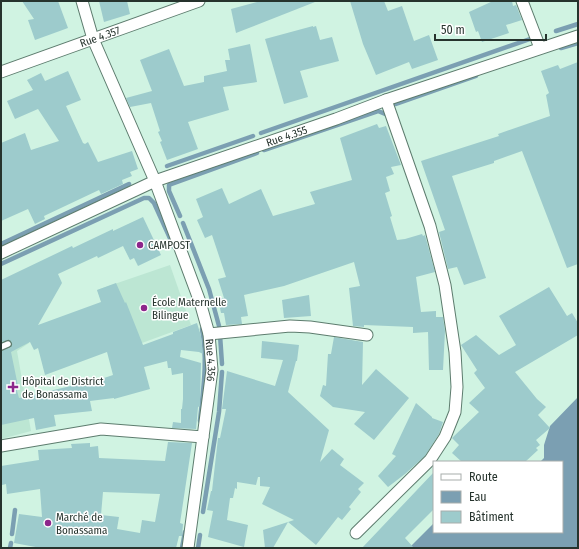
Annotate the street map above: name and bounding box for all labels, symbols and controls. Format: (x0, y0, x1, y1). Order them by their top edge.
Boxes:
scale bar (435, 16, 546, 42)
text: 50 m (441, 23, 465, 37)
street label: Rue 4.357 (78, 24, 122, 50)
street label: Rue 4.355 (264, 123, 309, 149)
place label: CAMPOST (148, 239, 191, 252)
marker: CAMPOST (135, 240, 145, 250)
place label: École Maternelle Bilingue (152, 295, 226, 322)
marker: École Maternelle Bilingue (139, 303, 149, 313)
street label: Rue 4.356 (202, 338, 218, 383)
place label: Hôpital de District de Bonassama (22, 375, 104, 401)
marker: Hôpital de District de Bonassama (7, 381, 19, 393)
legend (433, 461, 563, 533)
text: Route (469, 470, 498, 484)
text: Eau (469, 490, 487, 504)
text: Bâtiment (469, 510, 514, 524)
place label: Marché de Bonassama (56, 511, 107, 537)
marker: Marché de Bonassama (43, 518, 53, 528)

